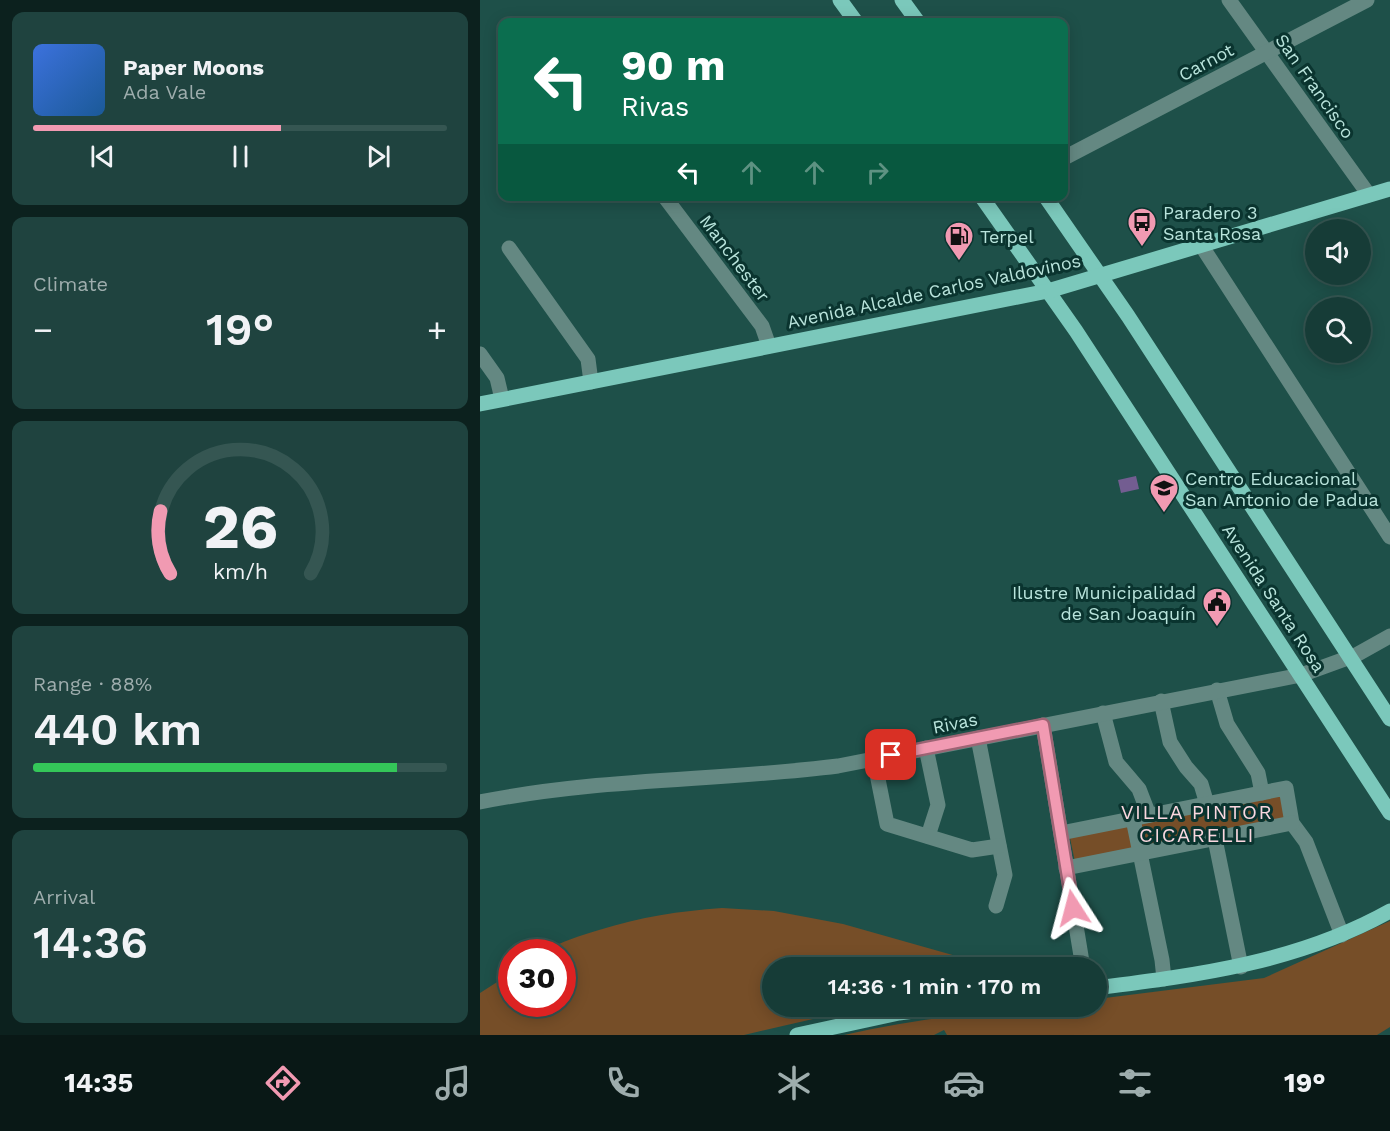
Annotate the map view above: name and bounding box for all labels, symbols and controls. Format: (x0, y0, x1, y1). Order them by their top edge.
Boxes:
street label: San Francisco (1271, 30, 1359, 142)
street label: Carnot (1175, 39, 1237, 85)
text: 90 m (621, 41, 725, 90)
icon: left (522, 42, 600, 120)
text: Paper Moons (123, 55, 264, 80)
text: Ada Vale (123, 80, 206, 104)
text: Rivas (621, 91, 689, 123)
icon: previous (86, 140, 119, 173)
icon: pause (224, 140, 257, 173)
icon: next (362, 140, 395, 173)
icon: left (672, 156, 705, 189)
icon: ahead (735, 156, 768, 189)
icon: ahead (798, 156, 831, 189)
icon: right (861, 156, 894, 189)
place label: Paradero 3 Santa Rosa (1163, 202, 1261, 244)
bus stop icon: Paradero 3 Santa Rosa (1126, 206, 1158, 248)
street label: Manchester (696, 211, 774, 305)
map controls (1305, 219, 1371, 363)
button: sound (1305, 219, 1371, 285)
fuel station icon: Terpel (943, 220, 975, 262)
place label: Terpel (980, 226, 1034, 247)
street label: Avenida Alcalde Carlos Valdovinos (785, 250, 1083, 332)
text: Climate (33, 272, 108, 296)
button: search (1305, 297, 1371, 363)
text: 19° (206, 303, 274, 356)
text: − (33, 310, 53, 349)
text: + (427, 310, 447, 349)
place label: Centro Educacional San Antonio de Padua (1185, 468, 1379, 510)
school or university icon: Centro Educacional San Antonio de Padua (1148, 472, 1180, 514)
text: 26 (202, 491, 278, 564)
street label: Avenida Santa Rosa (1218, 520, 1330, 676)
text: km/h (212, 560, 268, 585)
place label: Ilustre Municipalidad de San Joaquín (1012, 582, 1196, 624)
public building icon: Ilustre Municipalidad de San Joaquín (1201, 586, 1233, 628)
text: Range · 88% (33, 672, 152, 696)
text: 440 km (33, 703, 202, 756)
street label: Rivas (931, 708, 979, 738)
pin (865, 729, 916, 780)
icon: arrive (874, 738, 907, 771)
district label: VILLA PINTOR CICARELLI (1121, 800, 1273, 847)
position arrow (1041, 876, 1105, 940)
text: Arrival (33, 885, 95, 909)
text: 14:36 (33, 916, 148, 969)
speed limit sign: 30 (498, 939, 576, 1017)
text: 14:36 · 1 min · 170 m (828, 974, 1041, 999)
icon: directions (262, 1062, 304, 1104)
icon: music (432, 1062, 474, 1104)
icon: phone (602, 1062, 644, 1104)
icon: climate (773, 1062, 815, 1104)
icon: car (943, 1062, 985, 1104)
icon: filters (1114, 1062, 1156, 1104)
text: 14:35 (64, 1067, 133, 1099)
text: 19° (1284, 1067, 1326, 1099)

